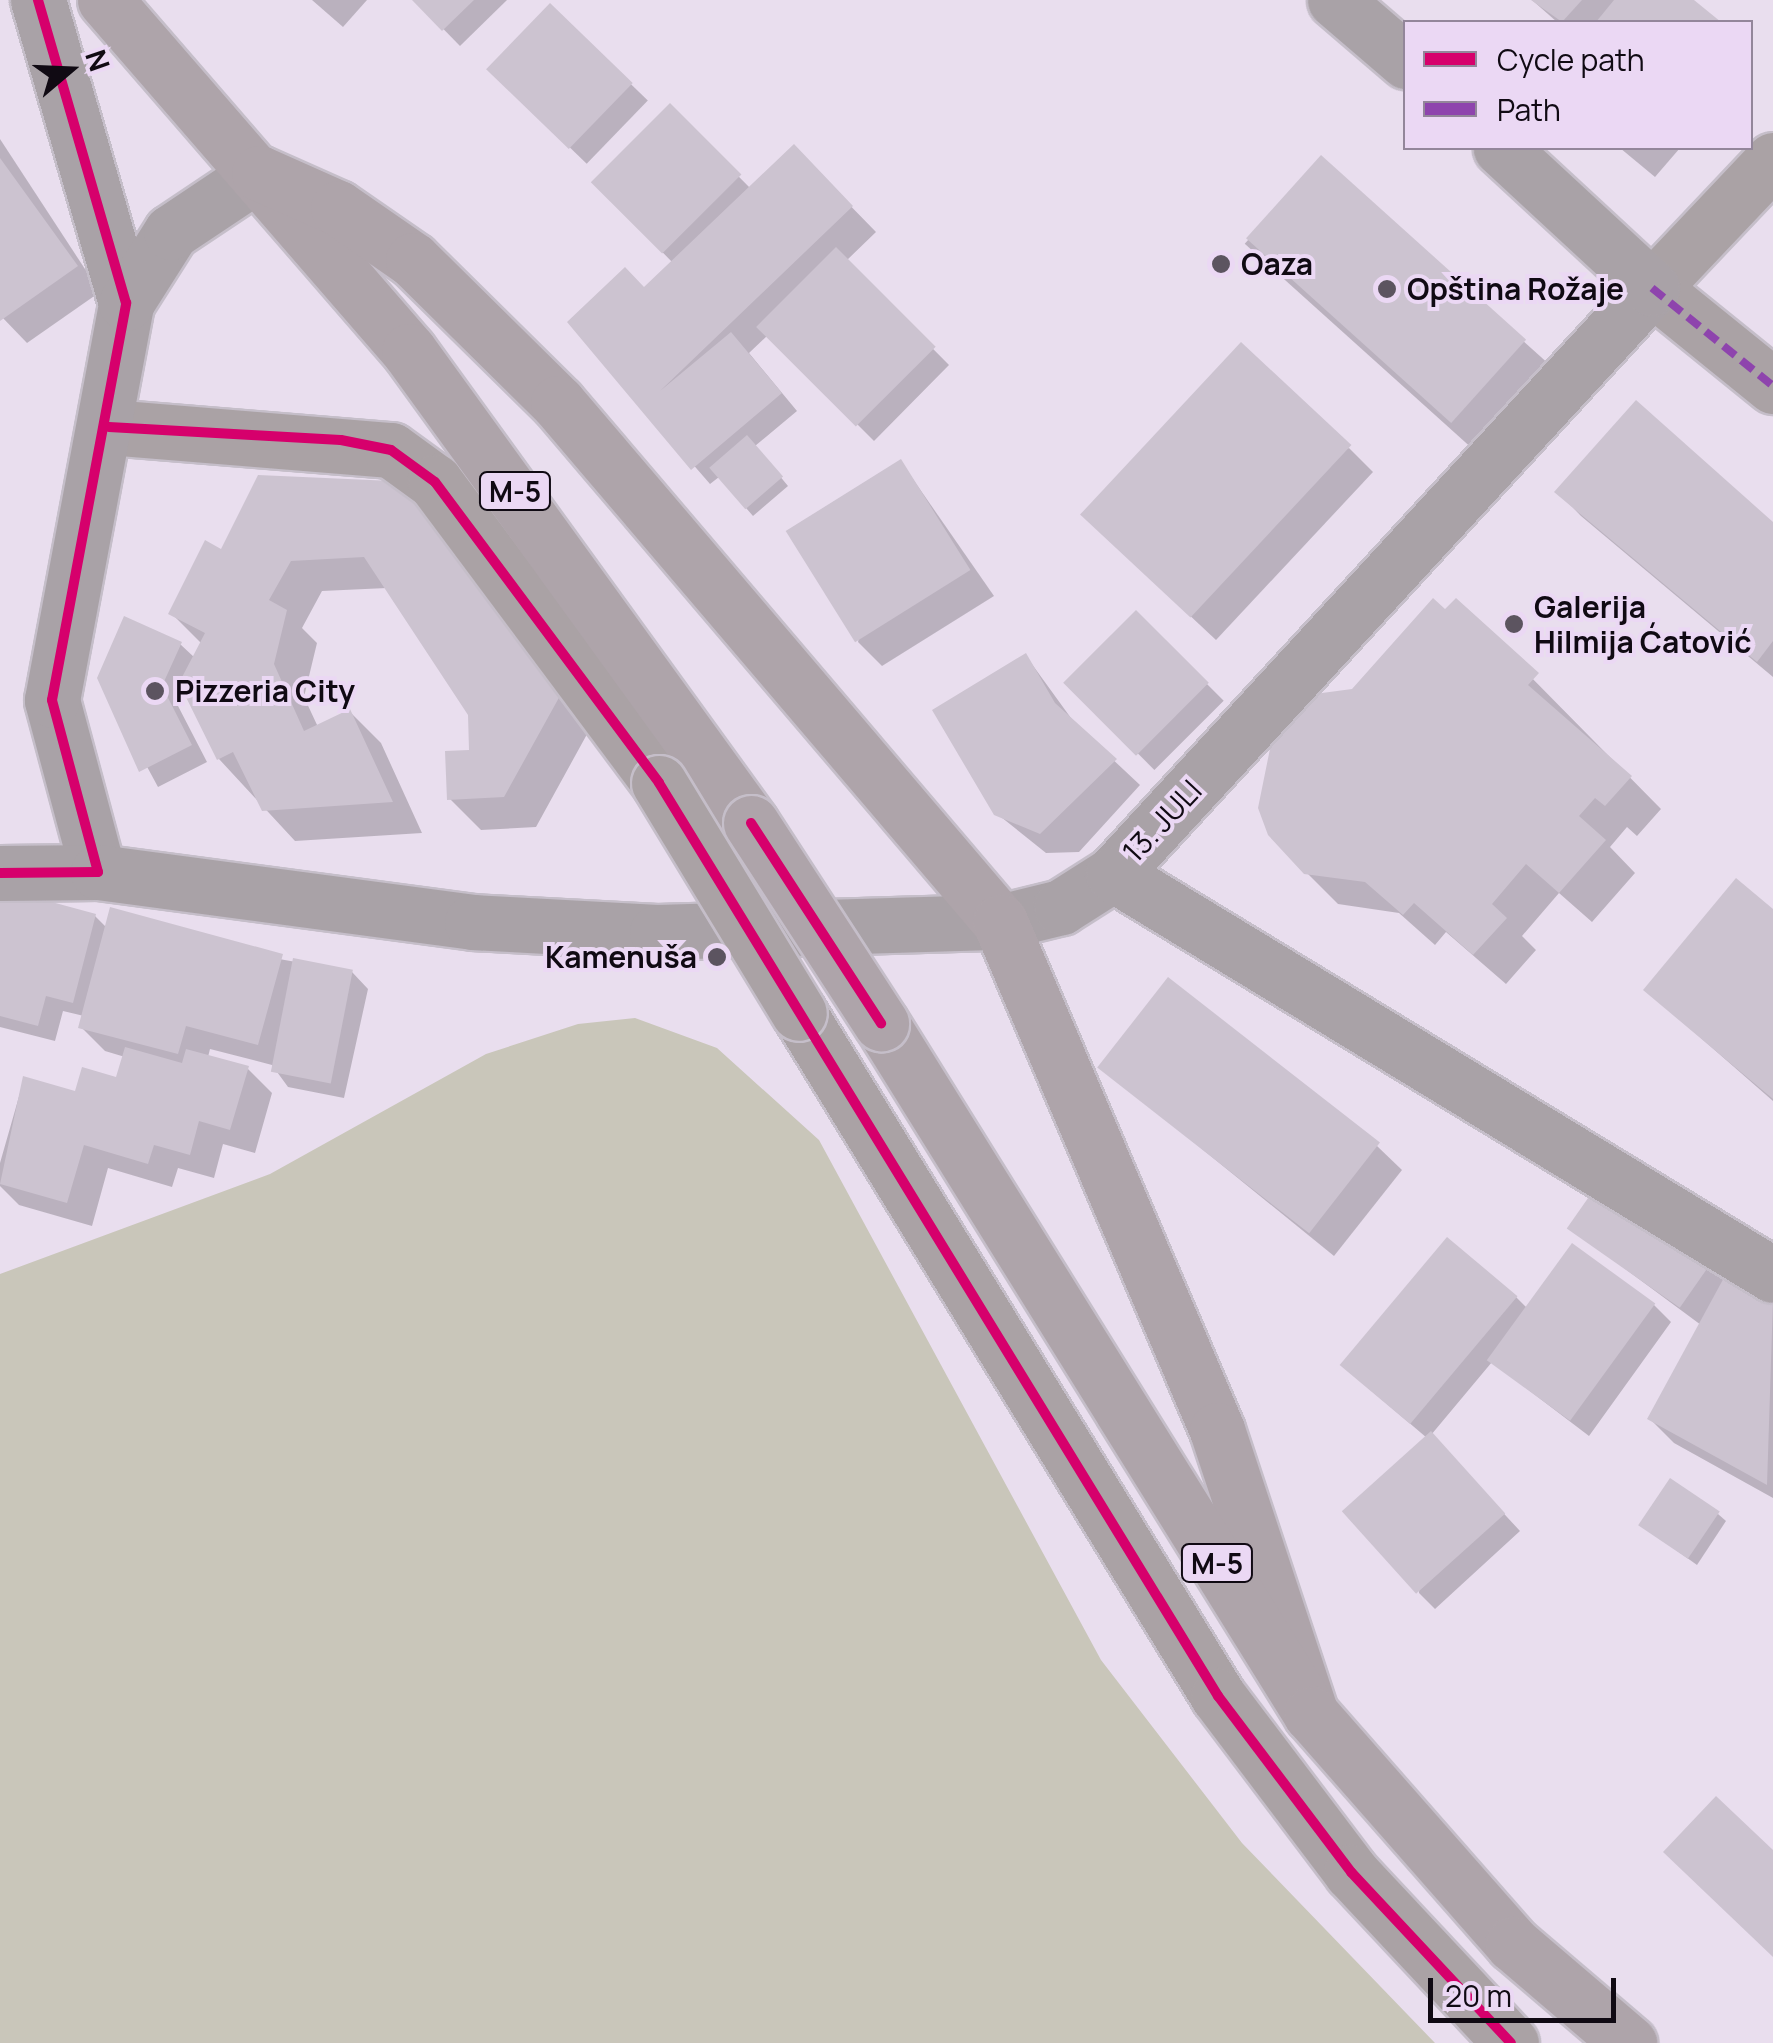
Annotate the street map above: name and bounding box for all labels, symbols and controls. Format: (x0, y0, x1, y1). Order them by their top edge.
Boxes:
north arrow (20, 20, 120, 120)
legend (1403, 20, 1753, 150)
text: Cycle path (1497, 39, 1645, 80)
text: N (77, 45, 120, 76)
text: Path (1497, 89, 1561, 130)
place label: Oaza (1241, 246, 1313, 282)
marker: Oaza (1210, 253, 1232, 275)
place label: Opština Rožaje (1407, 271, 1624, 307)
marker: Opština Rožaje (1376, 278, 1398, 300)
road number: M-5 (478, 468, 552, 514)
place label: Galerija Hilmija Ćatović (1534, 589, 1752, 660)
marker: Galerija Hilmija Ćatović (1503, 613, 1525, 635)
place label: Pizzeria City (175, 673, 355, 709)
marker: Pizzeria City (144, 680, 166, 702)
street label: 13. JULI (1115, 772, 1209, 870)
place label: Kamenuša (545, 939, 697, 975)
marker: Kamenuša (706, 946, 728, 968)
road number: M-5 (1180, 1540, 1254, 1586)
scale bar (1433, 1958, 1620, 2020)
text: 20 m (1445, 1975, 1512, 2016)

